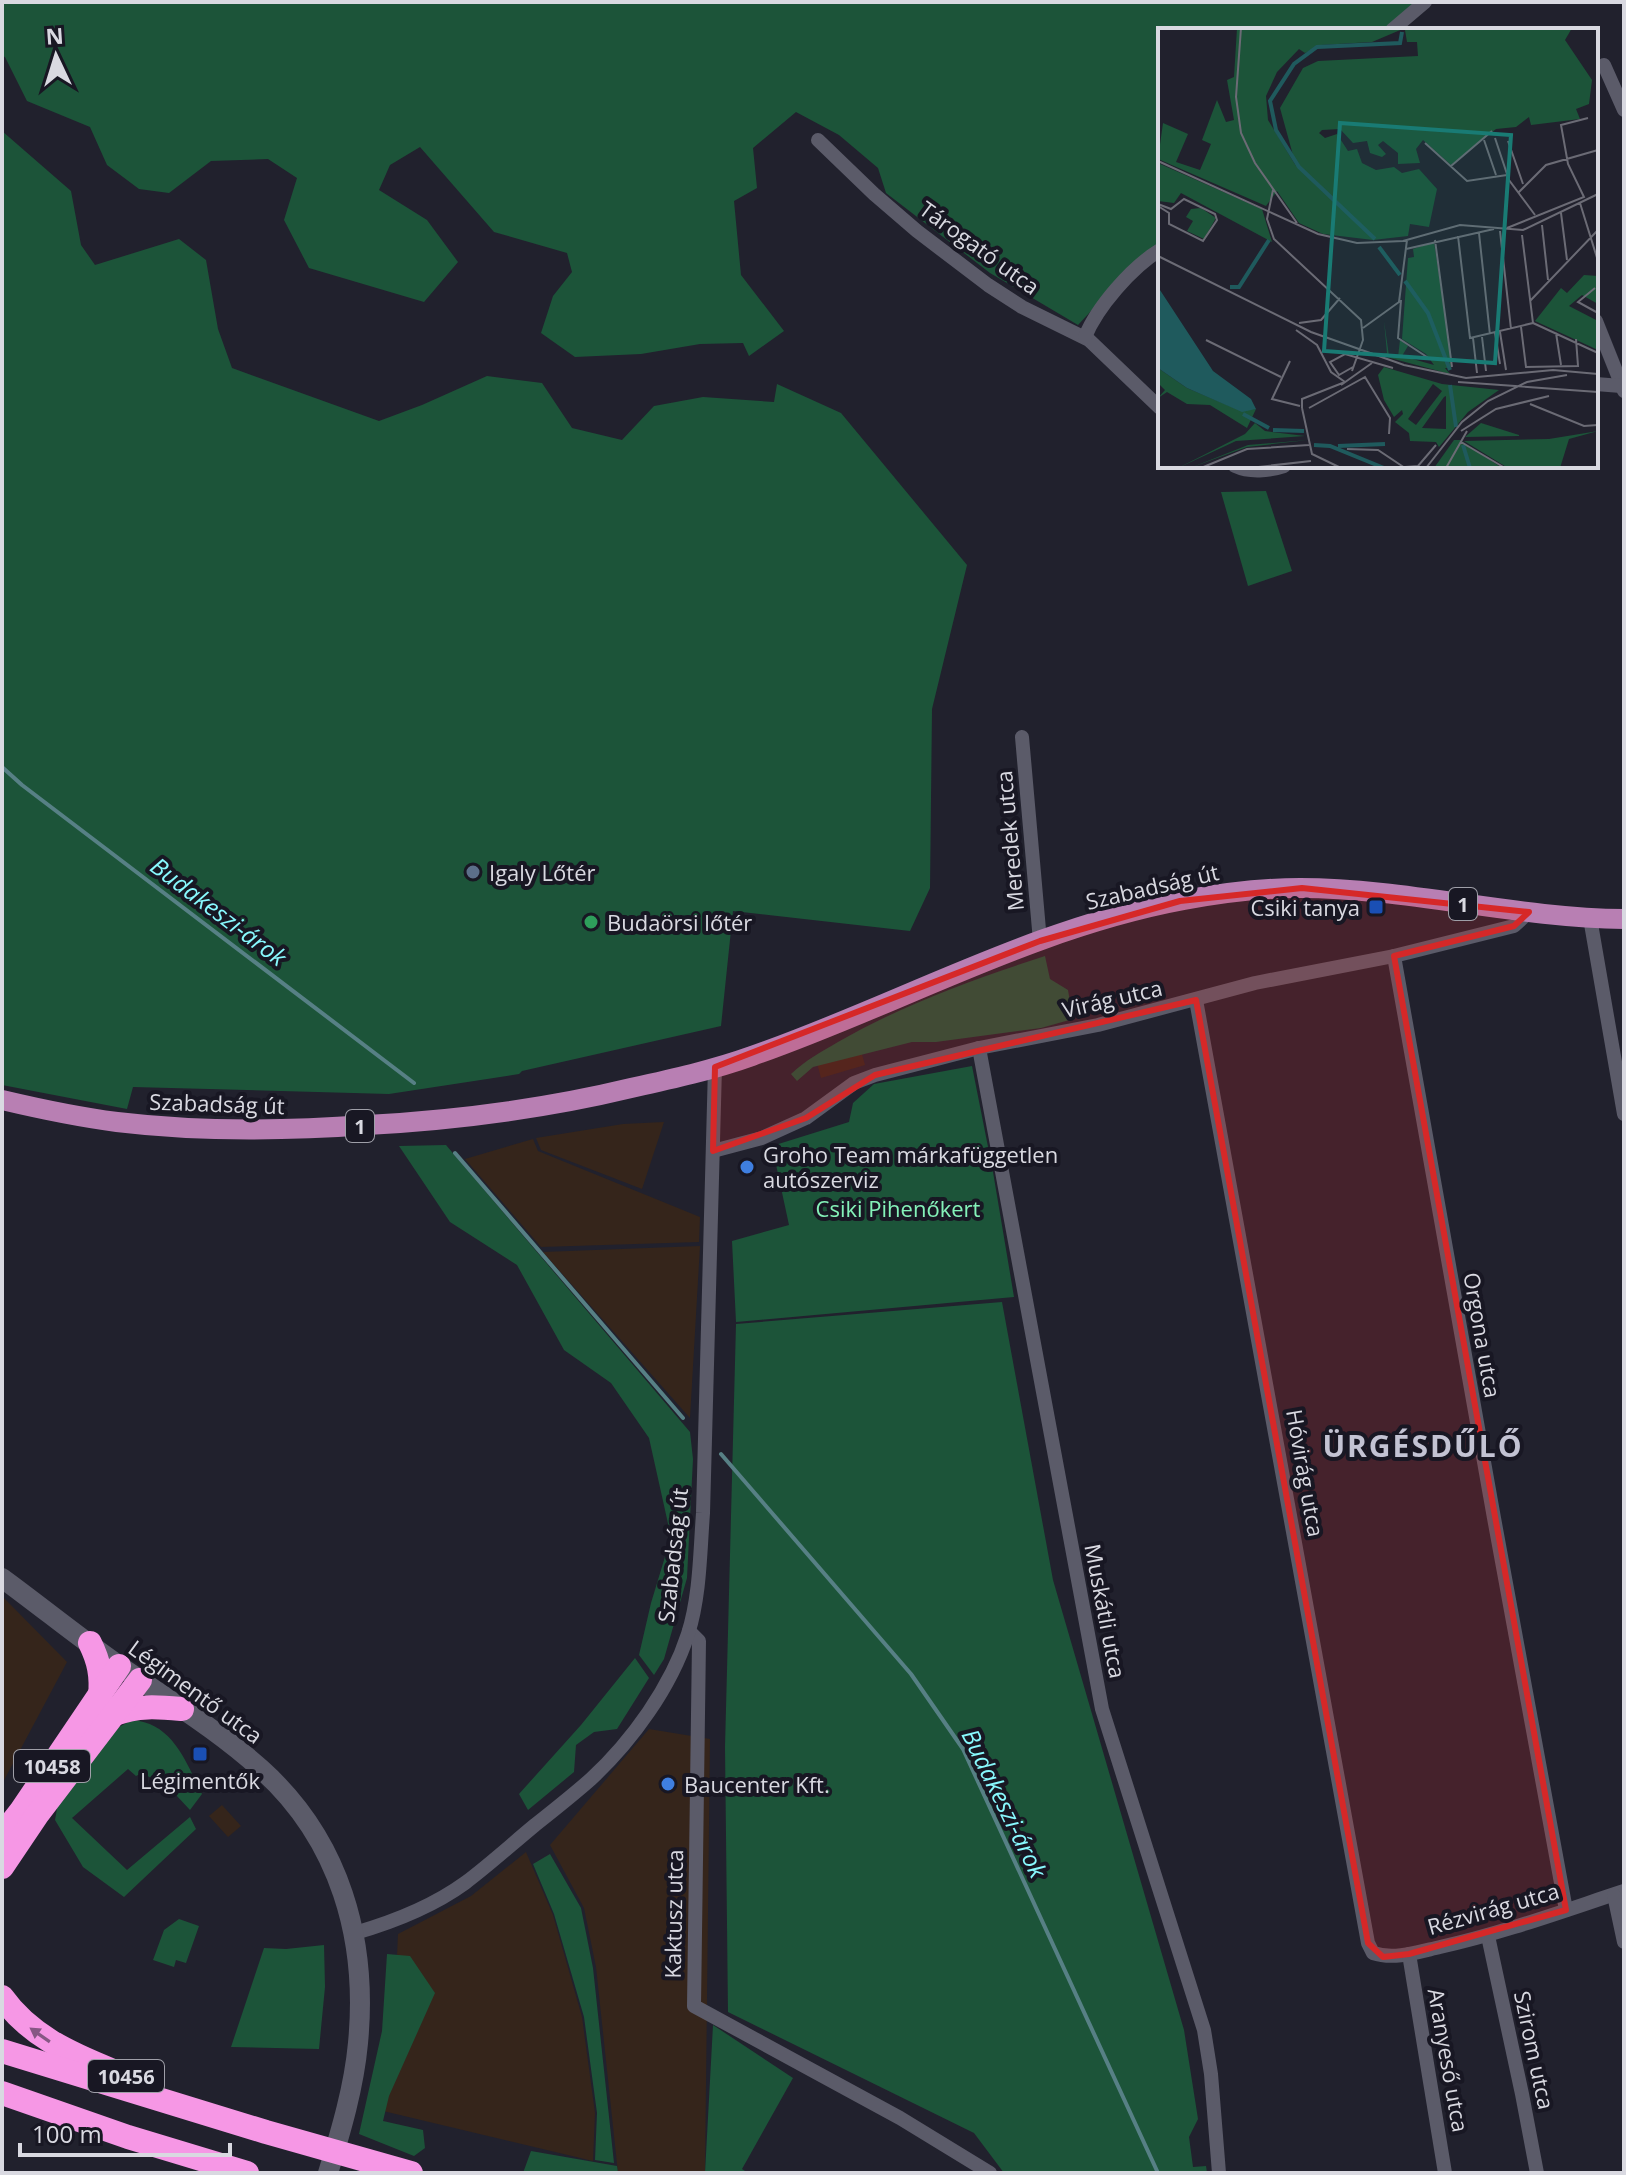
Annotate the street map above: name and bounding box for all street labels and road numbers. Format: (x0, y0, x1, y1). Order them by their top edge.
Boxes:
street label: Tárogató utca (914, 193, 1046, 301)
street label: Meredek utca (988, 770, 1030, 912)
street label: Szabadság út (1083, 856, 1222, 916)
road number: 1 (1449, 888, 1477, 920)
street label: Virág utca (1059, 972, 1165, 1024)
street label: Szabadság út (149, 1086, 285, 1120)
road number: 1 (346, 1110, 374, 1142)
street label: Orgona utca (1457, 1270, 1509, 1400)
street label: Hóvirág utca (1280, 1407, 1332, 1539)
street label: Szabadság út (650, 1486, 694, 1624)
street label: Muskátli utca (1078, 1541, 1134, 1681)
street label: Légimentő utca (123, 1632, 269, 1750)
road number: 10458 (14, 1750, 90, 1782)
street label: Kaktusz utca (657, 1849, 689, 1979)
street label: Rézvirág utca (1424, 1875, 1562, 1941)
street label: Aranyeső utca (1422, 1986, 1476, 2134)
street label: Szirom utca (1508, 1988, 1562, 2112)
road number: 10456 (88, 2060, 164, 2092)

